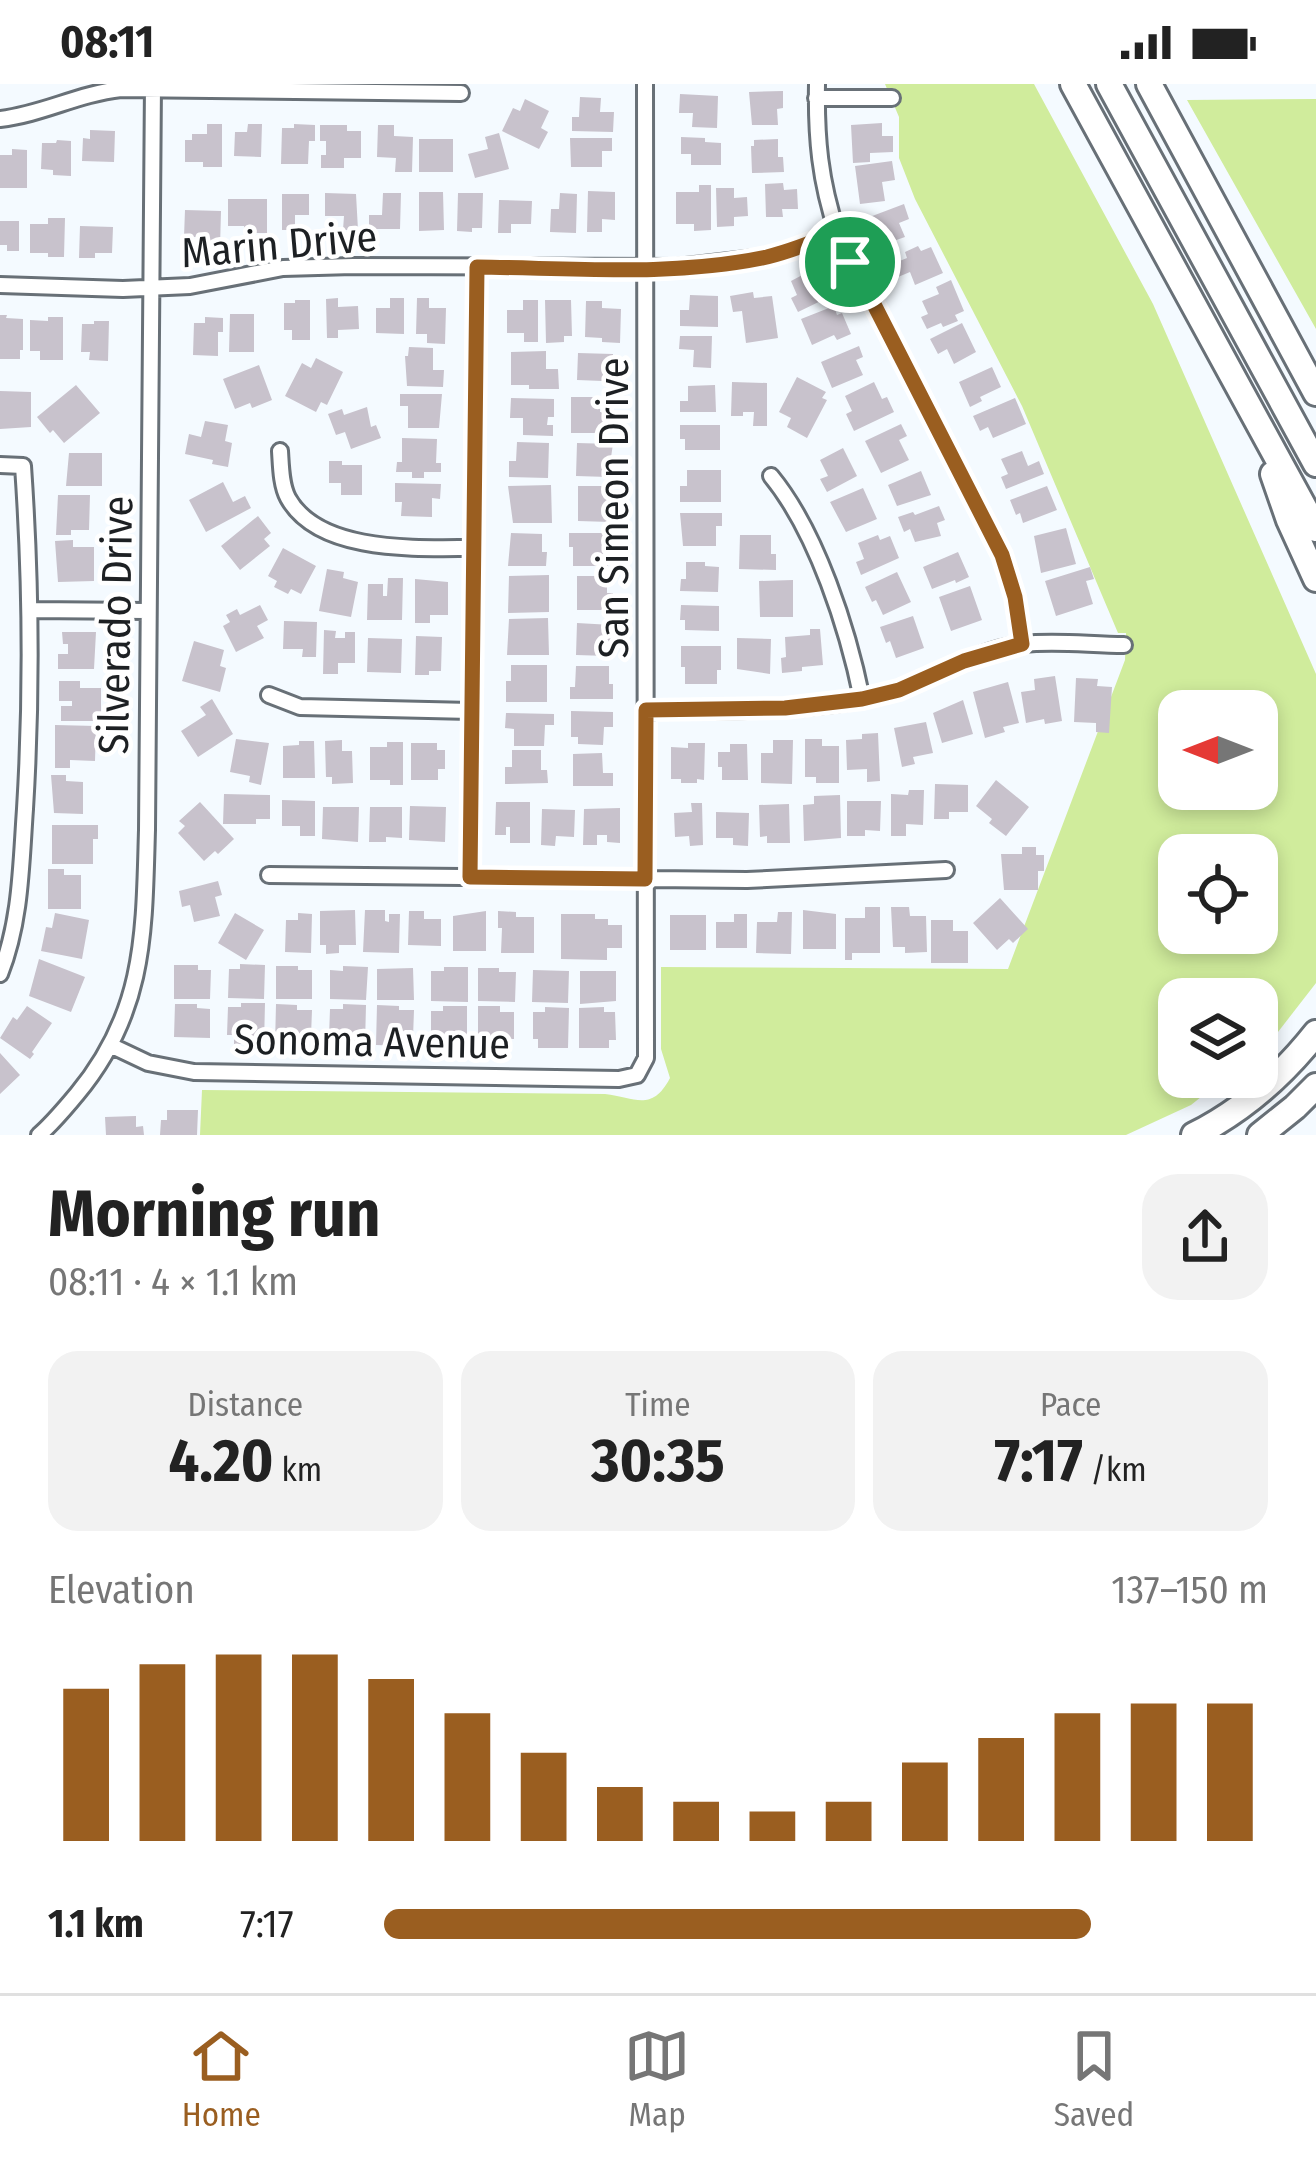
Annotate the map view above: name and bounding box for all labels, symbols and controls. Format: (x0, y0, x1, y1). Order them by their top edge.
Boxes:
text: 08:11 (60, 15, 154, 69)
pin (799, 211, 901, 313)
street label: Marin Drive (179, 212, 379, 278)
icon: arrive (817, 229, 883, 295)
street label: San Simeon Drive (589, 358, 639, 658)
street label: Silverado Drive (89, 495, 143, 755)
north arrow (1158, 690, 1278, 810)
map controls (1158, 690, 1278, 1098)
button: locate (1158, 834, 1278, 954)
button: layers (1158, 978, 1278, 1098)
street label: Sonoma Avenue (234, 1015, 510, 1069)
text: Morning run (48, 1174, 381, 1253)
button: share (1142, 1174, 1268, 1300)
text: 08:11 · 4 × 1.1 km (48, 1259, 298, 1305)
text: Distance (188, 1385, 303, 1425)
text: Time (625, 1385, 691, 1425)
text: Pace (1040, 1385, 1101, 1425)
text: 4.20 (169, 1425, 274, 1497)
text: 30:35 (591, 1425, 725, 1497)
text: 7:17 (995, 1425, 1083, 1497)
text: km (274, 1450, 322, 1490)
text: /km (1083, 1450, 1147, 1490)
text: Elevation (48, 1567, 195, 1613)
text: 137–150 m (1111, 1567, 1268, 1613)
text: 1.1 km (48, 1901, 144, 1947)
text: 7:17 (240, 1901, 293, 1947)
tab: Home (182, 2023, 261, 2135)
tab: Map (624, 2023, 690, 2135)
tab: Saved (1054, 2023, 1134, 2135)

